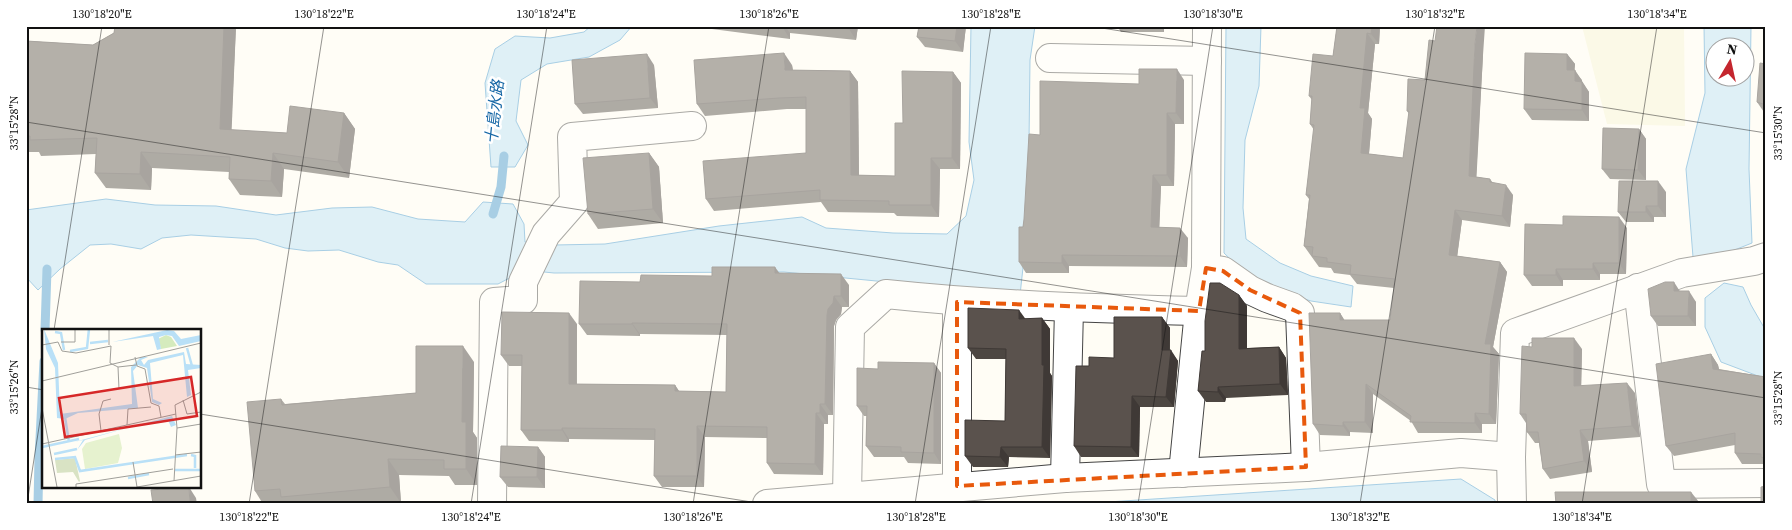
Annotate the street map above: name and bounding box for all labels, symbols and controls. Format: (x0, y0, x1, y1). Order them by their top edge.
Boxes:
text: 130°18'20"E (72, 6, 132, 22)
text: 130°18'22"E (294, 6, 354, 22)
text: 130°18'24"E (516, 6, 576, 22)
text: 130°18'26"E (739, 6, 799, 22)
text: 130°18'28"E (961, 6, 1021, 22)
text: 130°18'30"E (1183, 6, 1243, 22)
text: 130°18'32"E (1405, 6, 1465, 22)
text: 130°18'34"E (1627, 6, 1687, 22)
north arrow (1704, 38, 1754, 88)
text: N (1725, 38, 1739, 60)
water label: 十島水路 (480, 77, 508, 145)
text: 33°15'28"N (6, 95, 22, 151)
text: 33°15'30"N (1770, 105, 1786, 161)
inset map (42, 329, 201, 488)
text: 33°15'26"N (6, 359, 22, 415)
text: 33°15'28"N (1770, 370, 1786, 426)
text: 130°18'22"E (219, 509, 279, 525)
text: 130°18'24"E (441, 509, 501, 525)
text: 130°18'26"E (663, 509, 723, 525)
text: 130°18'28"E (886, 509, 946, 525)
text: 130°18'30"E (1108, 509, 1168, 525)
text: 130°18'32"E (1330, 509, 1390, 525)
text: 130°18'34"E (1552, 509, 1612, 525)

